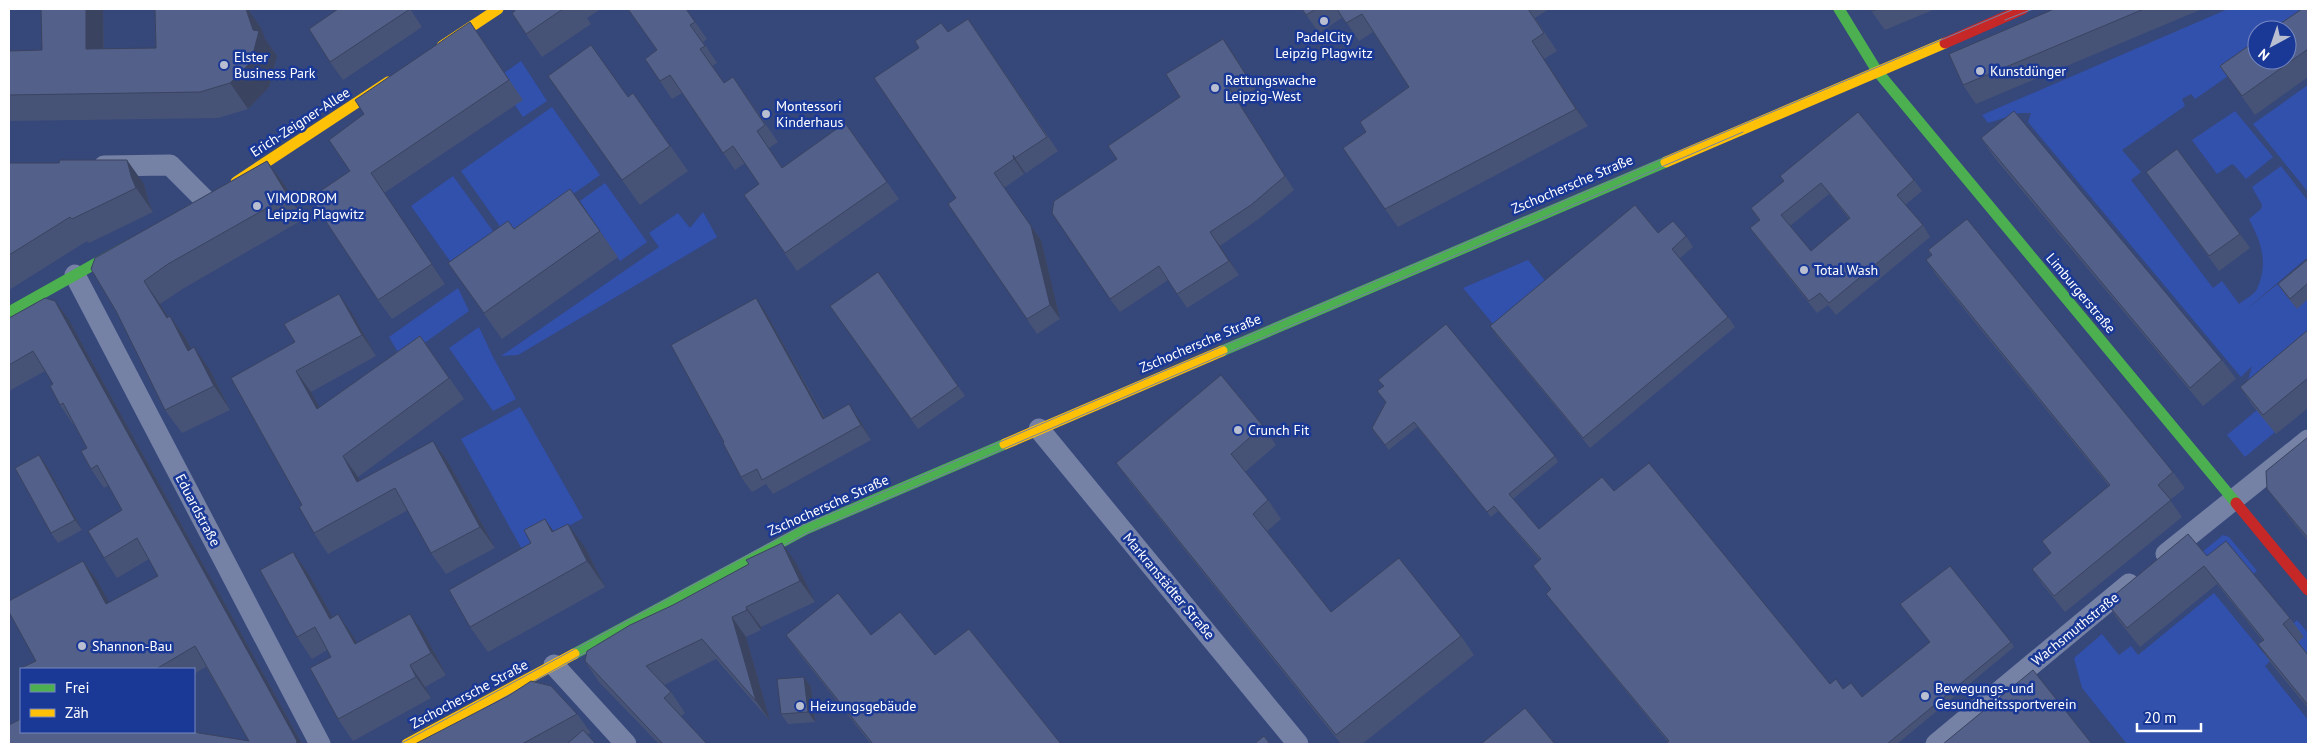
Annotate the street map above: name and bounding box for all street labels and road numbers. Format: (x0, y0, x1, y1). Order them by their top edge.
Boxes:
street label: Erich-Zeigner-Allee (247, 83, 353, 161)
street label: Zschochersche Straße (1508, 150, 1636, 218)
street label: Limburgerstraße (2042, 249, 2120, 337)
street label: Zschochersche Straße (1136, 309, 1264, 377)
street label: Zschochersche Straße (765, 470, 891, 540)
street label: Eduardstraße (171, 471, 225, 549)
street label: Markranstädter Straße (1119, 529, 1219, 643)
street label: Wachsmuthstraße (2028, 588, 2122, 670)
street label: Zschochersche Straße (407, 655, 531, 733)

